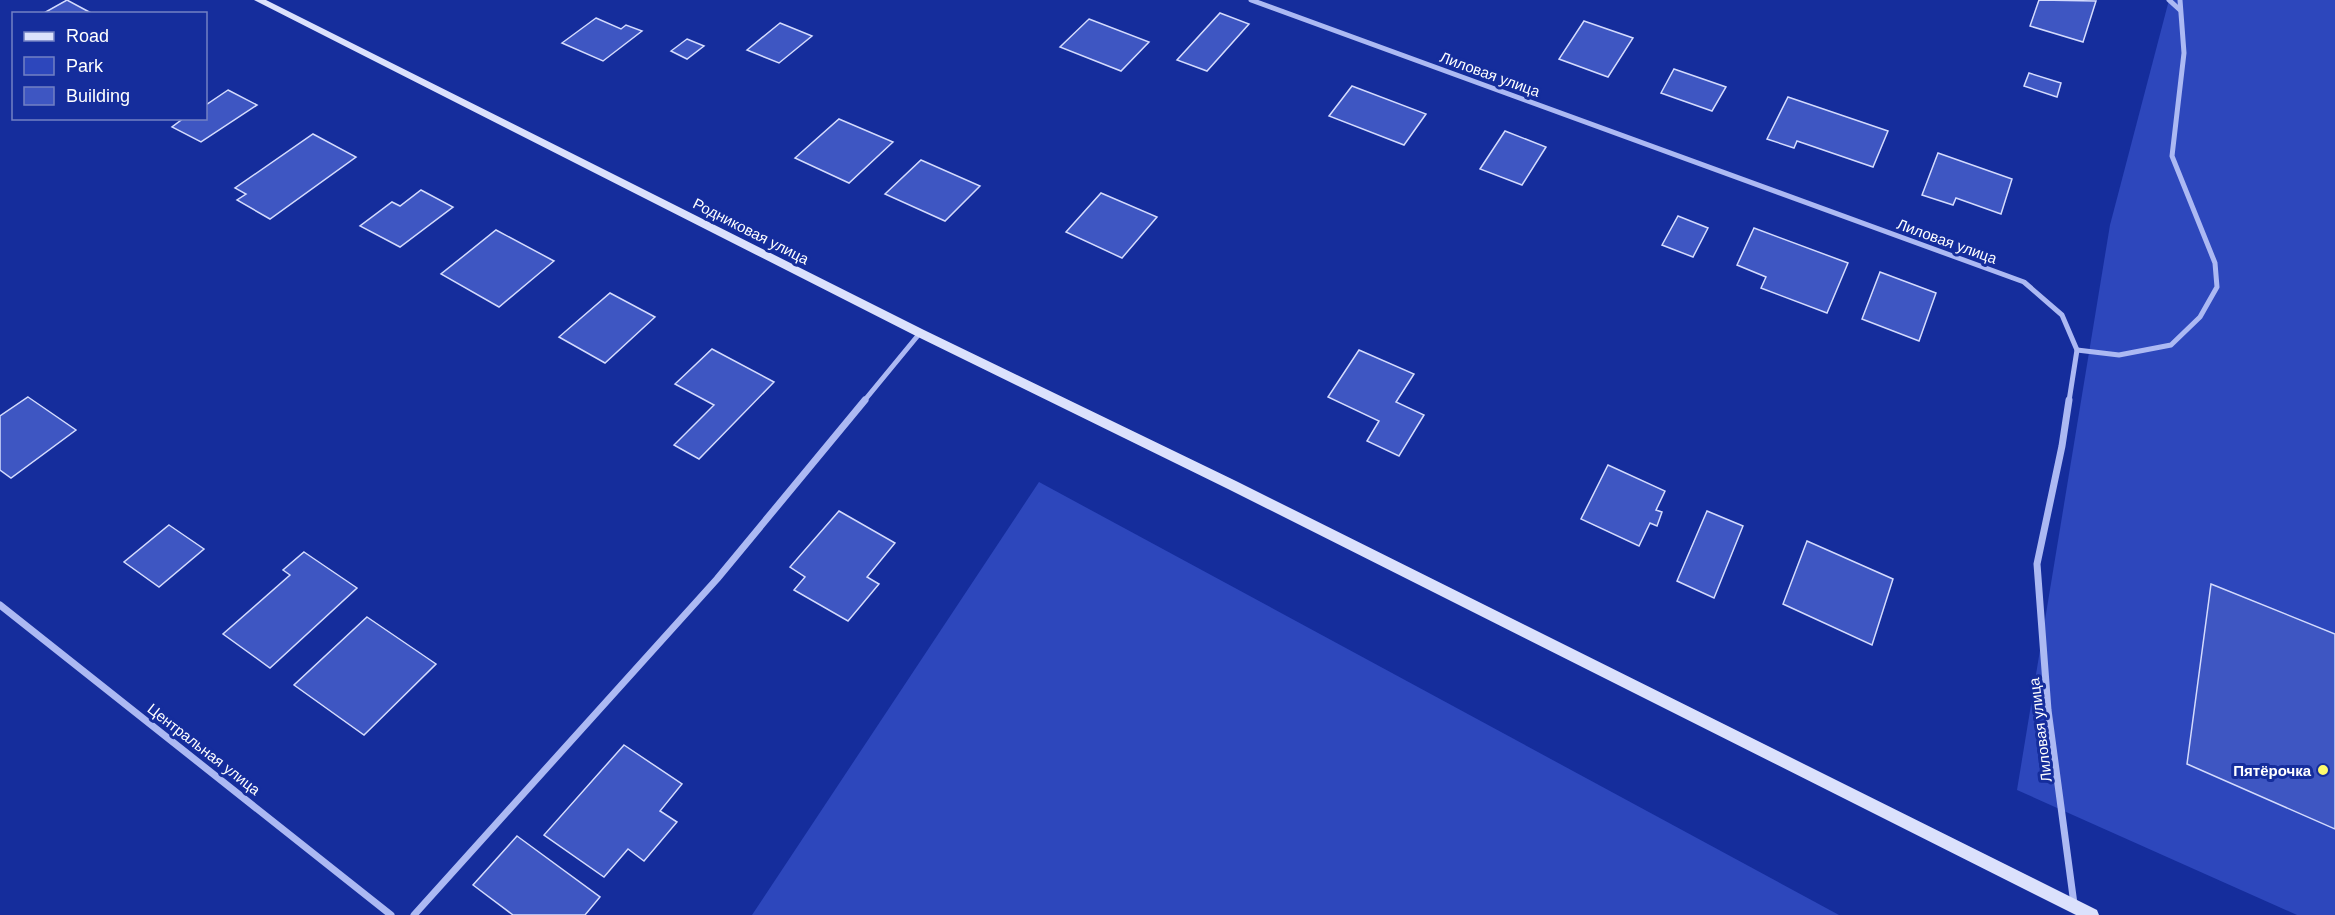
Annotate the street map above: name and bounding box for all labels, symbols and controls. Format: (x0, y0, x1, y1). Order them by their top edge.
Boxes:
legend (12, 12, 207, 120)
text: Road (66, 26, 109, 46)
street label: Лиловая улица (1438, 48, 1543, 100)
text: Park (66, 56, 104, 76)
text: Building (66, 86, 130, 106)
street label: Родниковая улица (690, 194, 812, 268)
street label: Лиловая улица (1895, 215, 2000, 267)
street label: Лиловая улица (2025, 676, 2055, 783)
street label: Центральная улица (144, 700, 264, 799)
place label: Пятёрочка (2233, 762, 2312, 779)
marker: Пятёрочка (2316, 763, 2330, 777)

